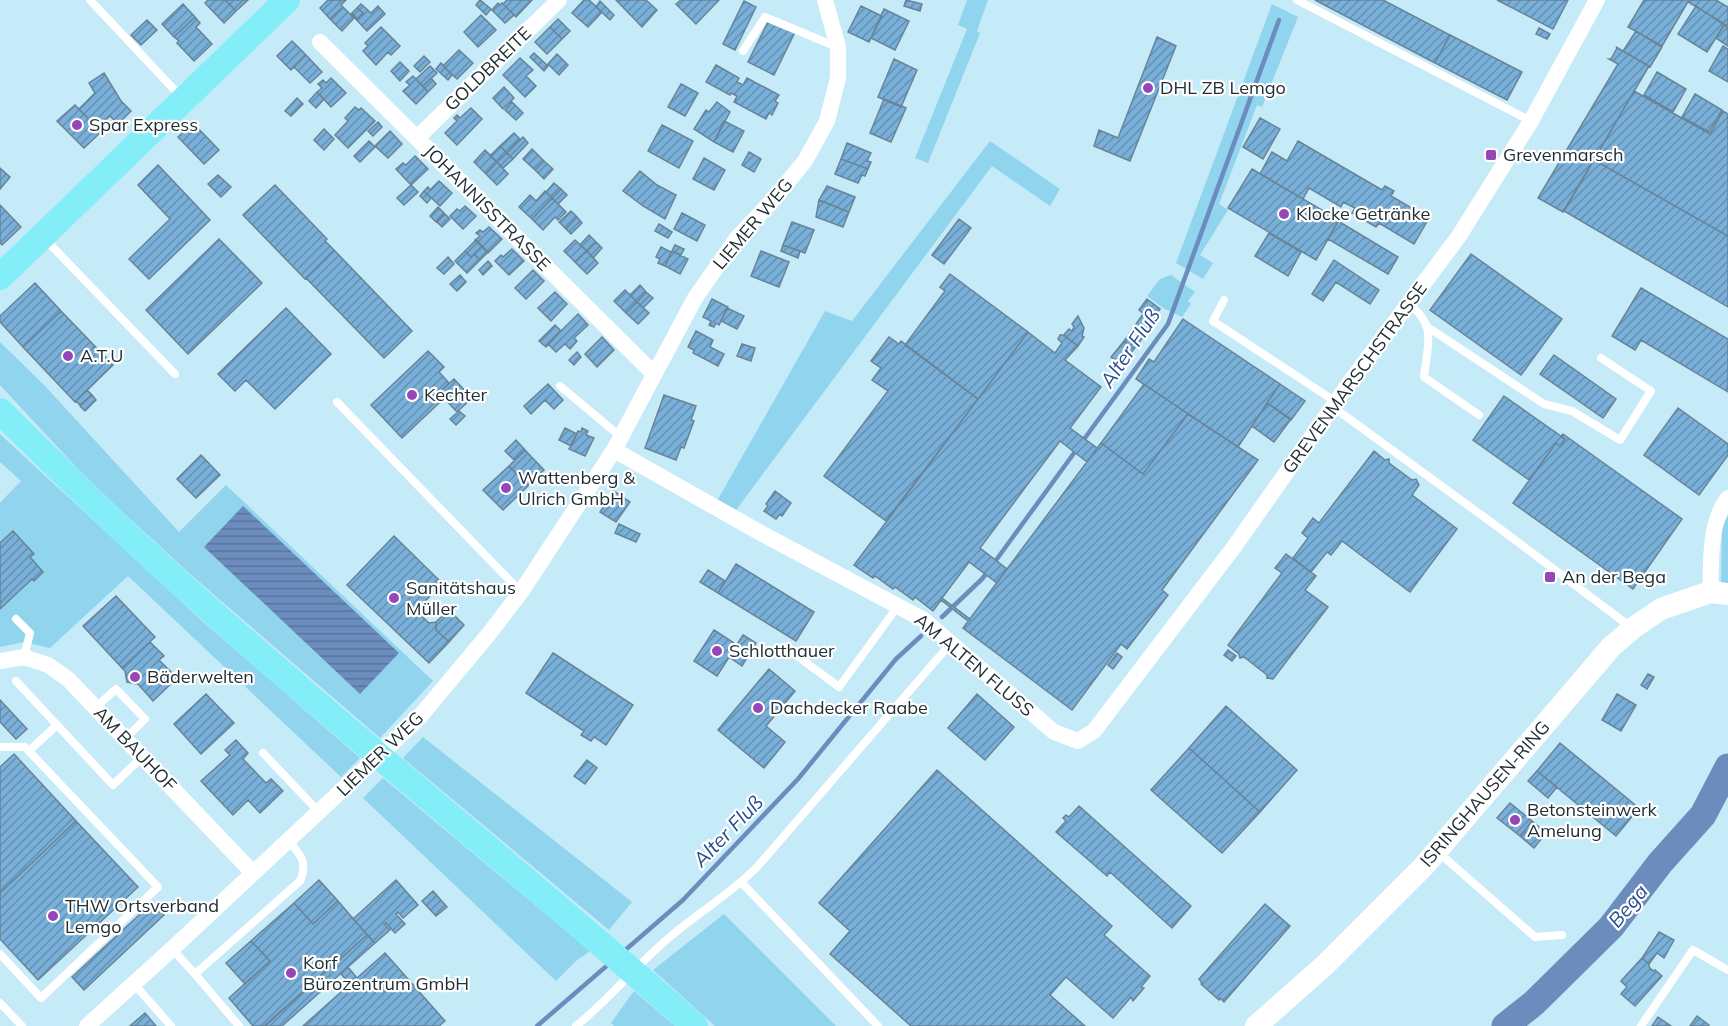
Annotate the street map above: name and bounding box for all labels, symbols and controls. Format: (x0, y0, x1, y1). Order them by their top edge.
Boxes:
street label: GOLDBREITE (439, 22, 536, 116)
place label: DHL ZB Lemgo (1160, 76, 1286, 99)
marker: DHL ZB Lemgo (1141, 81, 1155, 95)
place label: Spar Express (89, 113, 198, 136)
marker: Spar Express (70, 118, 84, 132)
street label: JOHANNISSTRASSE (419, 139, 556, 276)
place label: Grevenmarsch (1503, 143, 1623, 166)
marker: Grevenmarsch (1484, 148, 1498, 162)
street label: LIEMER WEG (708, 173, 797, 274)
place label: Klocke Getränke (1296, 202, 1430, 225)
marker: Klocke Getränke (1277, 207, 1291, 221)
street label: GREVENMARSCHSTRASSE (1277, 277, 1432, 478)
water label: Alter Fluß (1094, 303, 1165, 393)
place label: A.T.U (80, 344, 123, 367)
marker: A.T.U (61, 349, 75, 363)
place label: Kechter (424, 383, 487, 406)
marker: Kechter (405, 388, 419, 402)
place label: Wattenberg & Ulrich GmbH (518, 466, 636, 510)
marker: Wattenberg & Ulrich GmbH (499, 481, 513, 495)
place label: An der Bega (1562, 565, 1666, 588)
marker: An der Bega (1543, 570, 1557, 584)
place label: Sanitätshaus Müller (406, 576, 516, 620)
marker: Sanitätshaus Müller (387, 591, 401, 605)
street label: AM ALTEN FLUSS (910, 608, 1039, 721)
place label: Schlotthauer (729, 639, 835, 662)
marker: Schlotthauer (710, 644, 724, 658)
place label: Bäderwelten (147, 665, 254, 688)
marker: Bäderwelten (128, 670, 142, 684)
place label: Dachdecker Raabe (770, 696, 928, 719)
street label: AM BAUHOF (89, 701, 182, 796)
marker: Dachdecker Raabe (751, 701, 765, 715)
street label: LIEMER WEG (331, 706, 428, 801)
street label: ISRINGHAUSEN-RING (1415, 716, 1554, 872)
water label: Alter Fluß (687, 790, 768, 872)
place label: Betonsteinwerk Amelung (1527, 798, 1657, 842)
marker: Betonsteinwerk Amelung (1508, 813, 1522, 827)
water label: Bega (1602, 879, 1653, 932)
place label: THW Ortsverband Lemgo (65, 894, 219, 938)
marker: THW Ortsverband Lemgo (46, 909, 60, 923)
place label: Korf Bürozentrum GmbH (303, 951, 469, 995)
marker: Korf Bürozentrum GmbH (284, 966, 298, 980)

